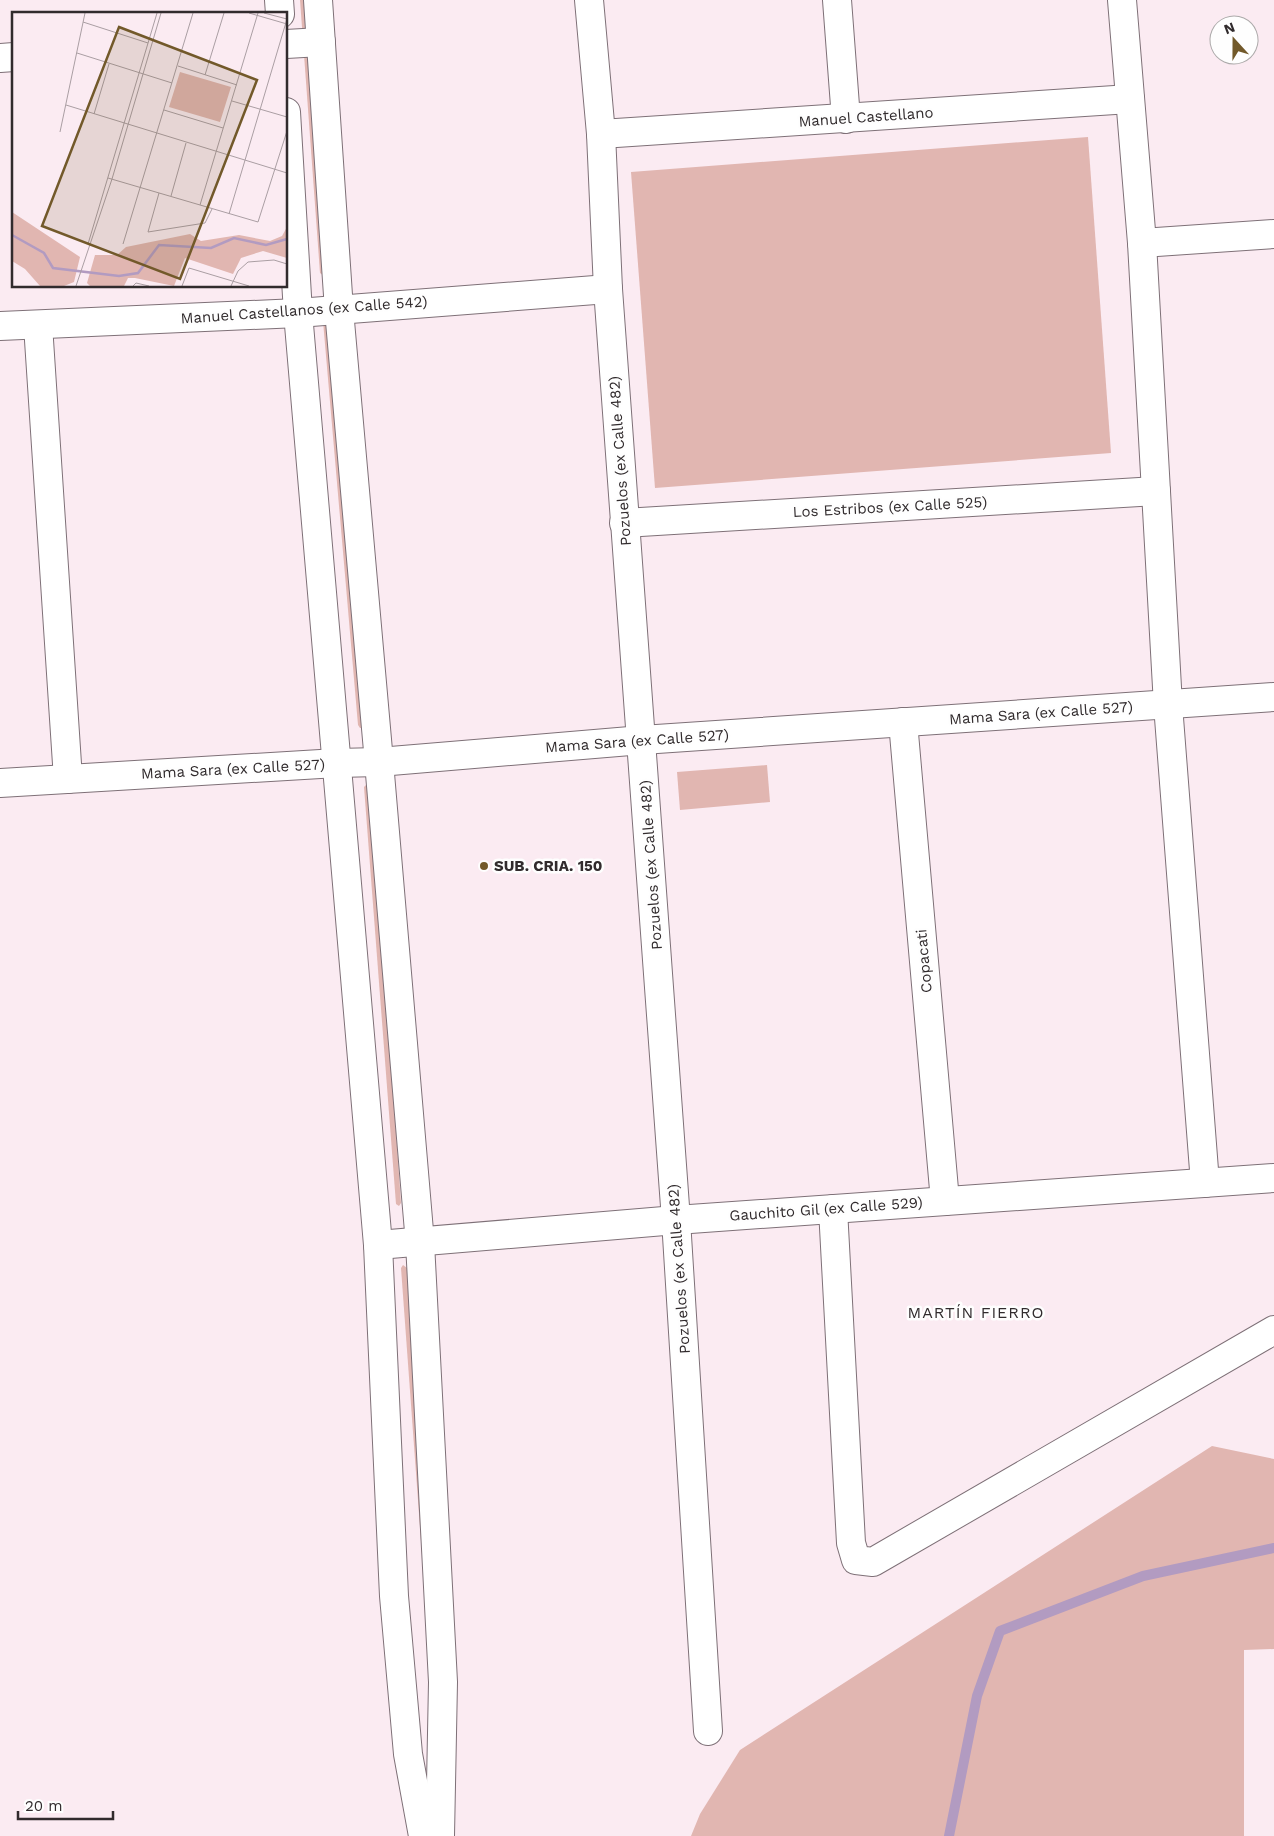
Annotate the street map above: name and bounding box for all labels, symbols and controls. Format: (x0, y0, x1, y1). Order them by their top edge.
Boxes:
inset map (12, 12, 288, 288)
north arrow (1209, 15, 1259, 65)
text: N (1222, 19, 1237, 37)
street label: Manuel Castellano (798, 103, 934, 131)
street label: Manuel Castellanos (ex Calle 542) (180, 292, 428, 328)
street label: Pozuelos (ex Calle 482) (605, 376, 635, 546)
street label: Los Estribos (ex Calle 525) (792, 493, 988, 521)
street label: Mama Sara (ex Calle 527) (949, 698, 1133, 728)
street label: Mama Sara (ex Calle 527) (545, 726, 729, 756)
street label: Mama Sara (ex Calle 527) (141, 755, 325, 783)
street label: Pozuelos (ex Calle 482) (636, 780, 666, 950)
place label: SUB. CRIA. 150 (494, 857, 603, 875)
marker: SUB. CRIA. 150 (478, 860, 490, 872)
street label: Copacati (912, 928, 936, 994)
street label: Pozuelos (ex Calle 482) (664, 1184, 694, 1354)
street label: Gauchito Gil (ex Calle 529) (729, 1193, 923, 1225)
district label: MARTÍN FIERRO (907, 1303, 1045, 1322)
scale bar (18, 1788, 112, 1820)
text: 20 m (25, 1797, 63, 1815)

